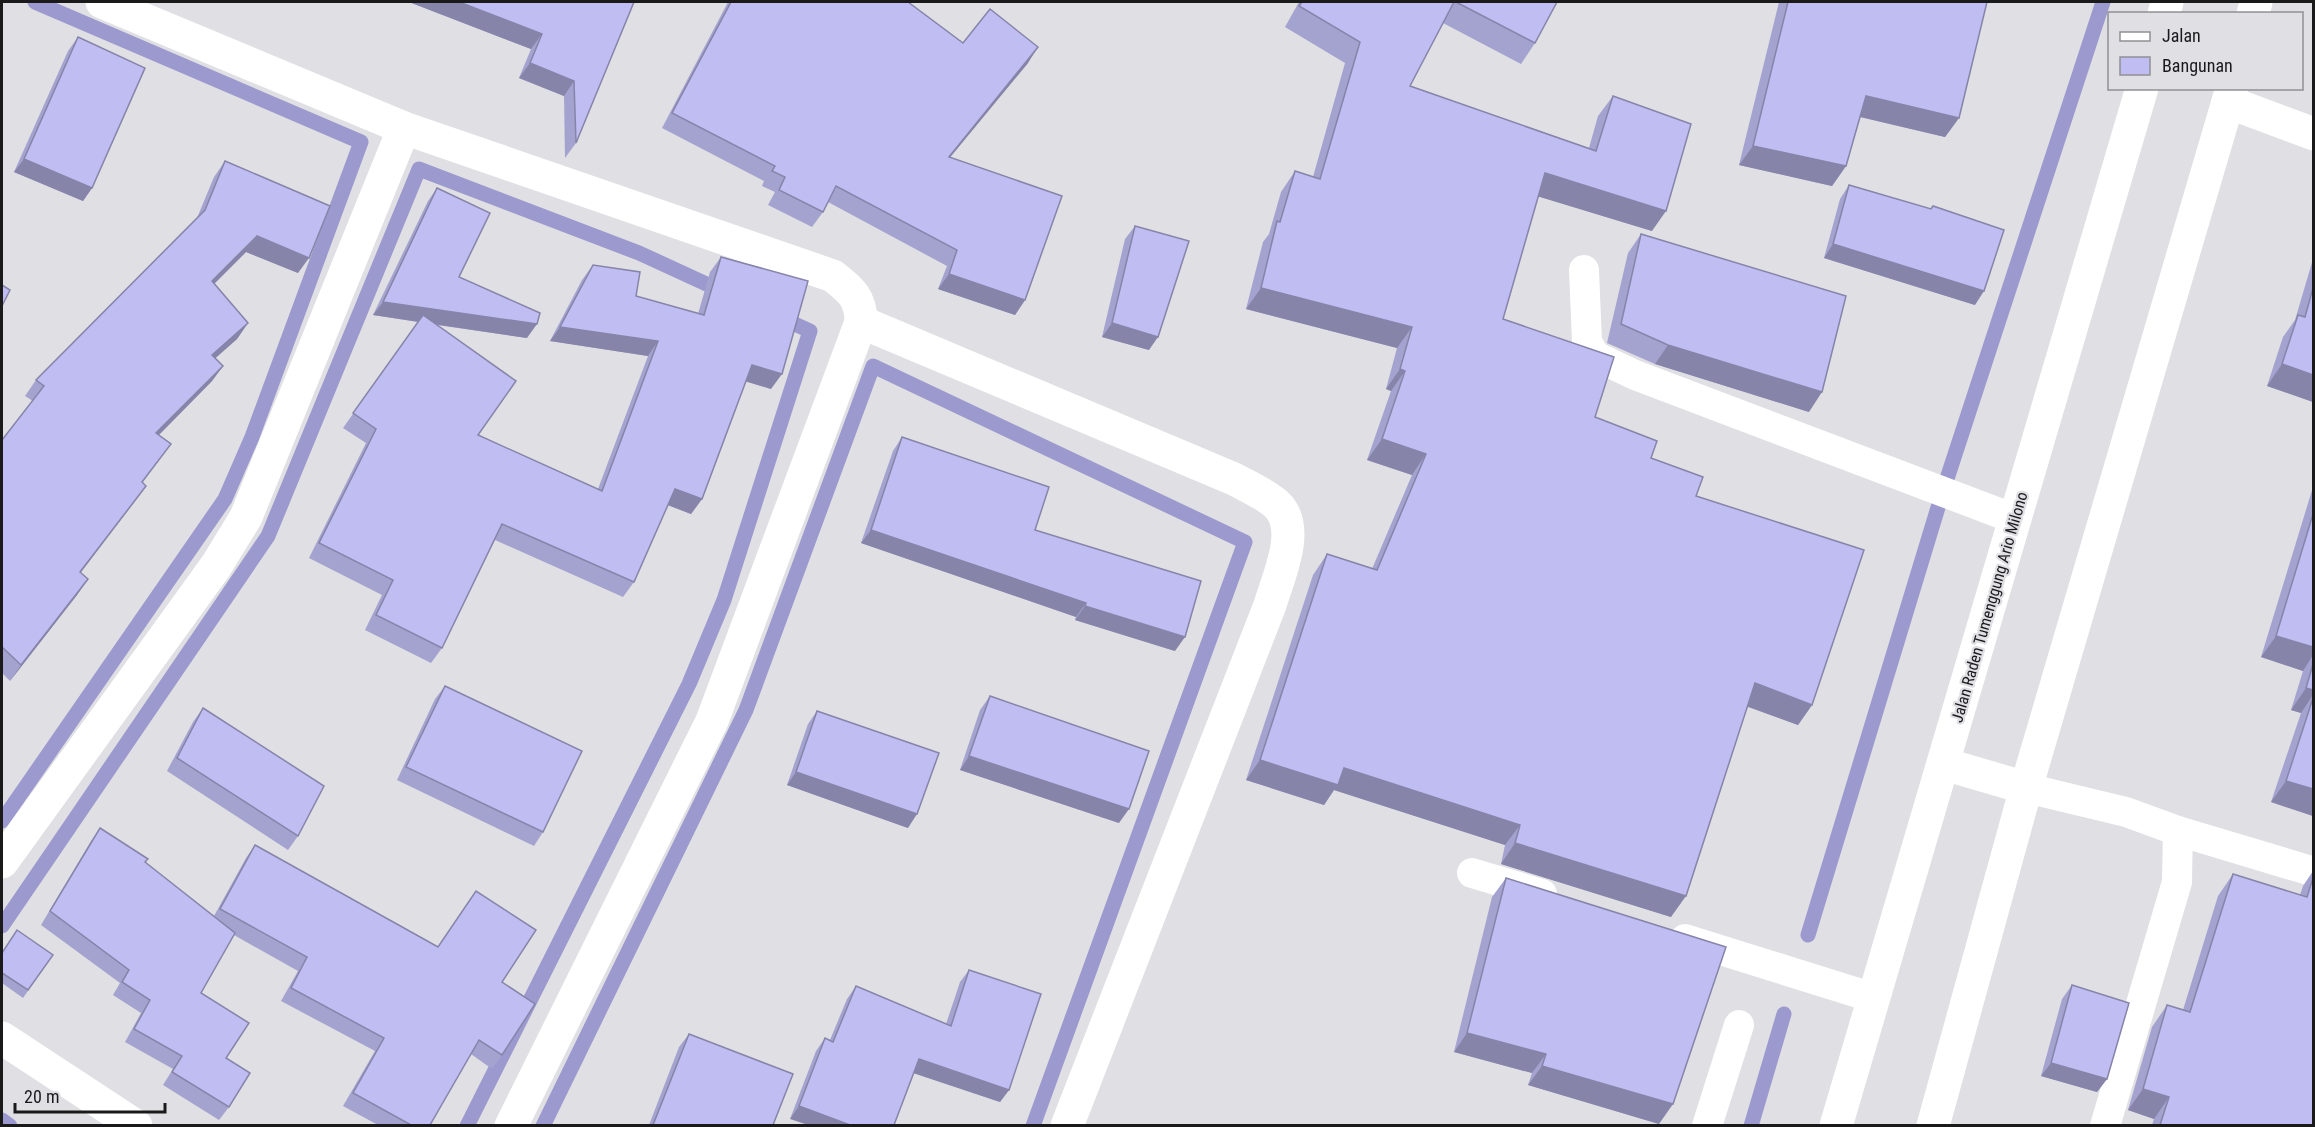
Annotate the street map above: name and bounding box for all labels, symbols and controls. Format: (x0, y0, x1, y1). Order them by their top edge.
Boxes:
legend (2108, 12, 2303, 90)
text: Jalan (2162, 25, 2201, 46)
text: Bangunan (2162, 55, 2233, 76)
street label: Jalan Raden Tumenggung Ario Milono (1947, 490, 2032, 725)
scale bar (15, 1076, 165, 1114)
text: 20 m (24, 1086, 59, 1107)

